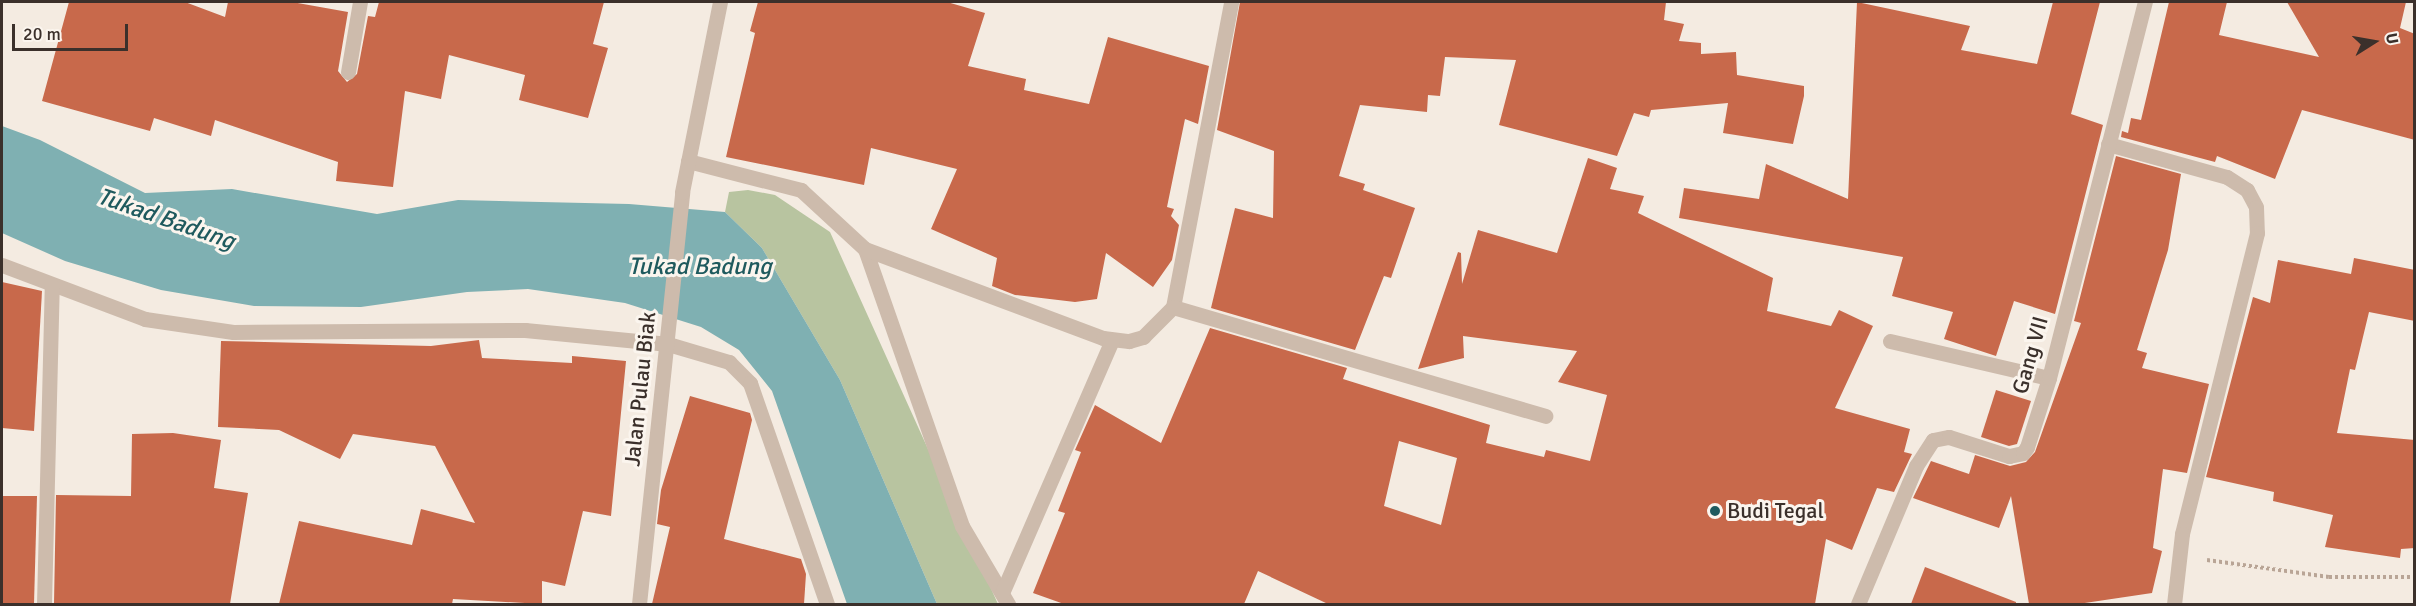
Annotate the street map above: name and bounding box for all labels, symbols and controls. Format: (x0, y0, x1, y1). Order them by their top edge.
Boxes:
scale bar (15, 12, 130, 50)
north arrow (2344, 12, 2404, 72)
text: 20 m (23, 23, 61, 45)
text: U (2381, 31, 2403, 46)
water label: Tukad Badung (94, 182, 238, 256)
water label: Tukad Badung (628, 253, 772, 281)
street label: Jalan Pulau Biak (619, 310, 661, 468)
street label: Gang VII (2006, 313, 2054, 397)
place label: Budi Tegal (1727, 498, 1824, 524)
marker: Budi Tegal (1708, 504, 1722, 518)

